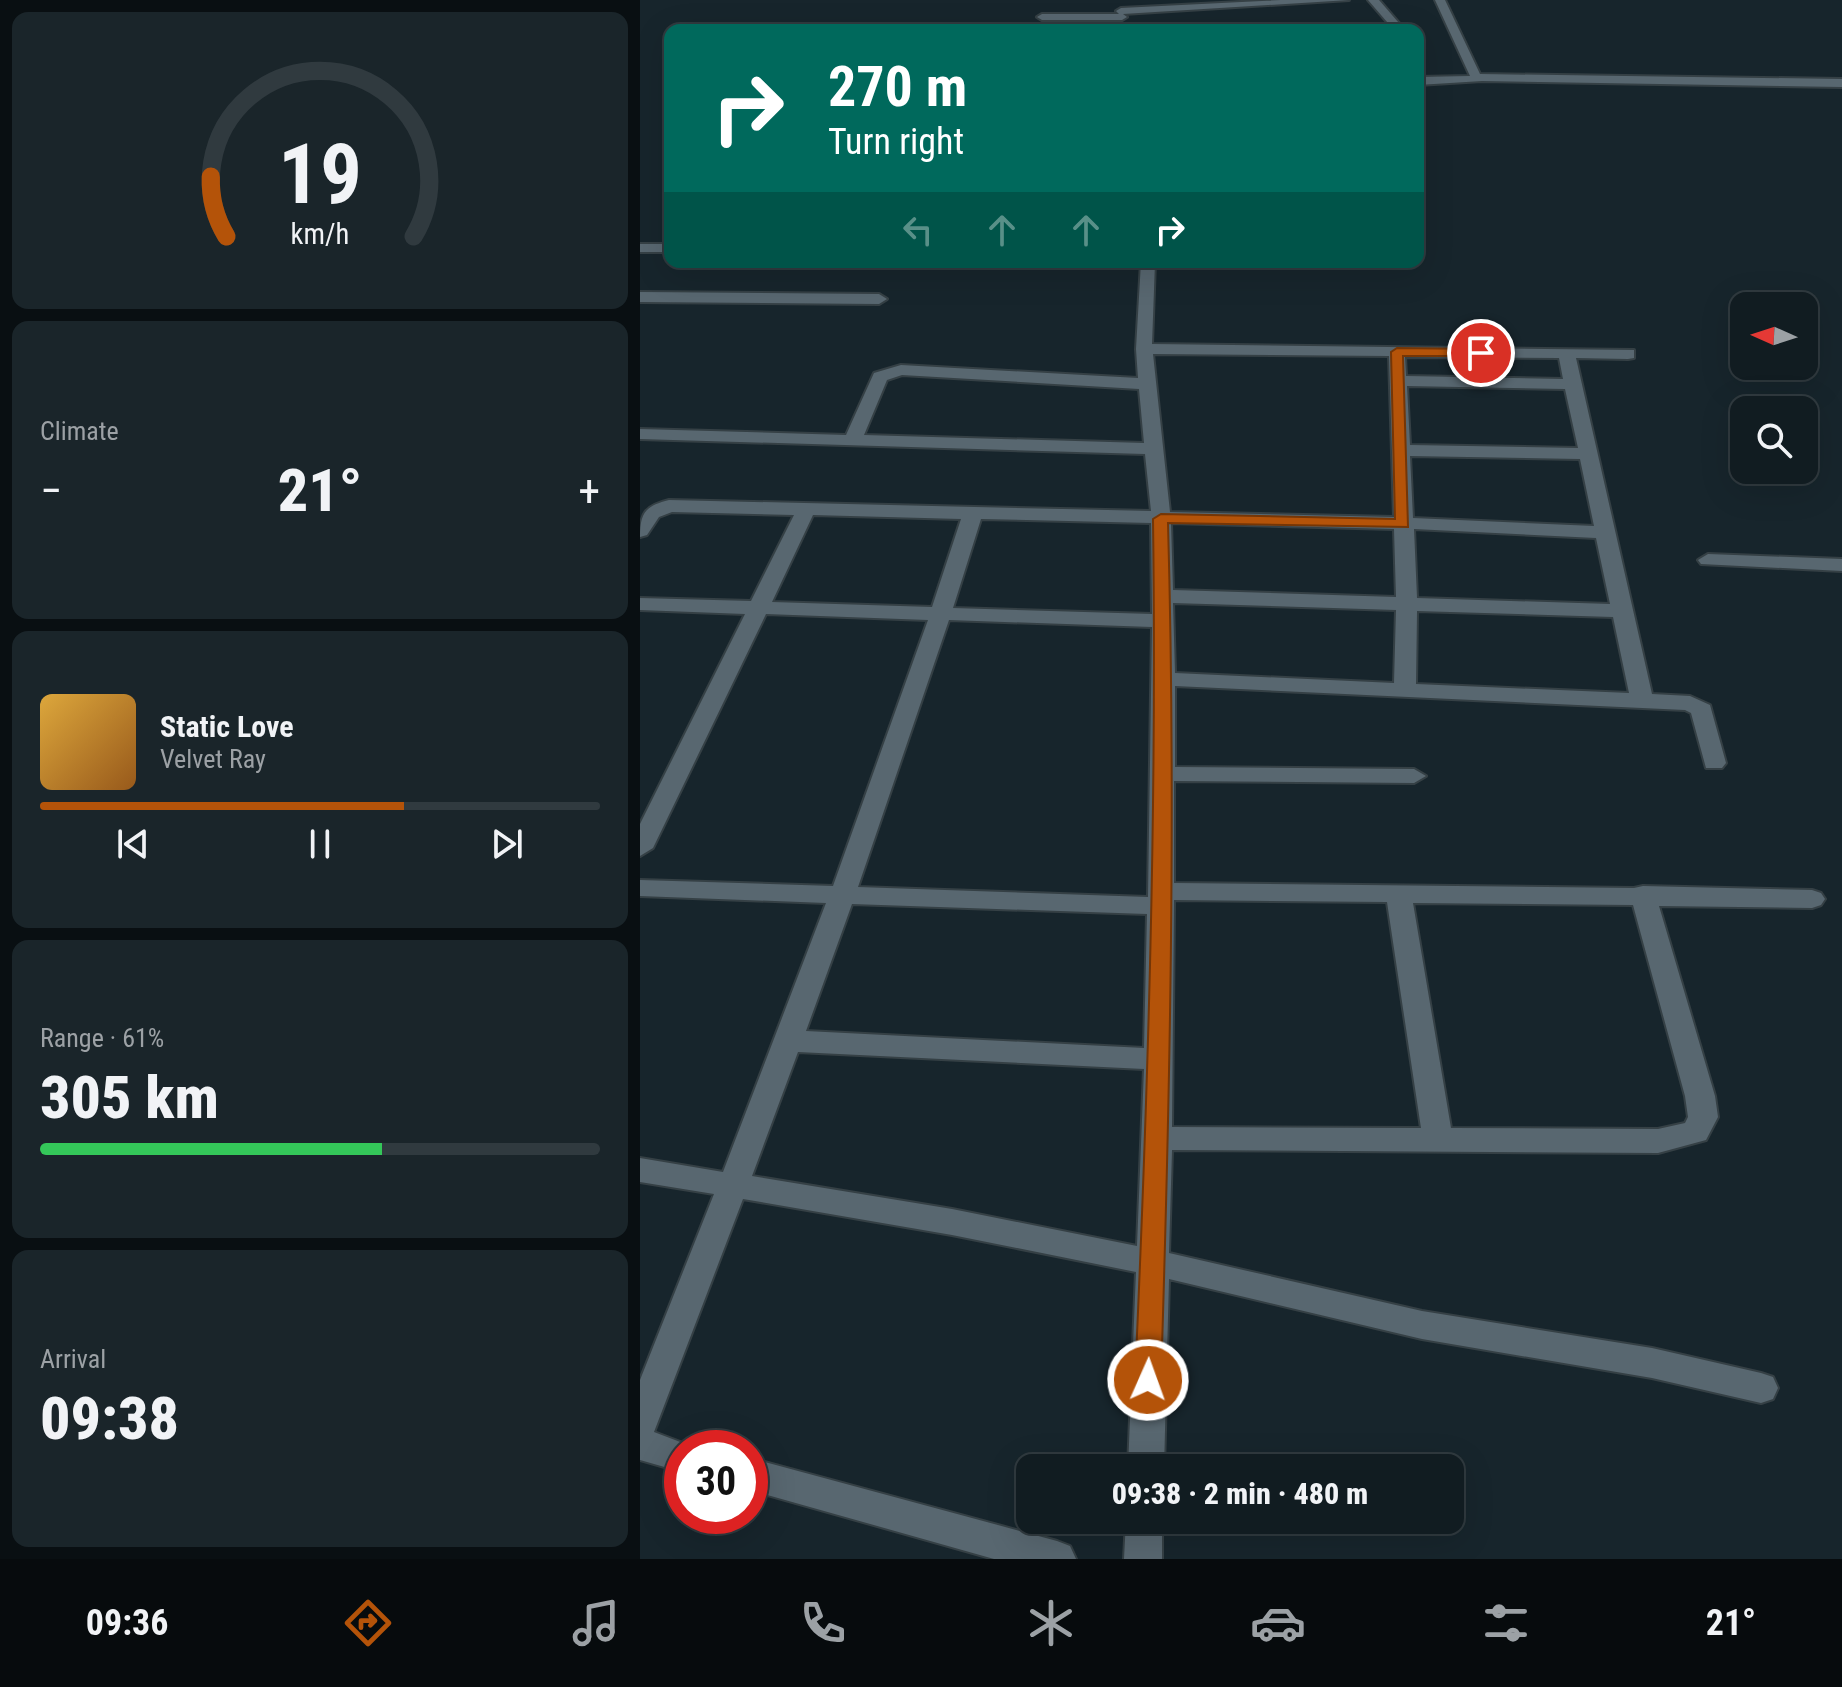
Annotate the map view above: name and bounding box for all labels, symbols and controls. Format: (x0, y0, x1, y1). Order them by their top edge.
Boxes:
text: 270 m (828, 54, 967, 120)
icon: right (696, 56, 800, 160)
text: Turn right (828, 121, 964, 163)
text: 19 (278, 125, 362, 222)
icon: left (896, 208, 940, 252)
icon: ahead (980, 208, 1024, 252)
icon: ahead (1064, 208, 1108, 252)
icon: right (1148, 208, 1192, 252)
text: km/h (291, 217, 349, 251)
north arrow (1730, 292, 1818, 380)
map controls (1730, 292, 1818, 484)
pin (1447, 319, 1515, 387)
icon: arrive (1459, 331, 1503, 375)
button: search (1730, 396, 1818, 484)
text: Climate (40, 416, 119, 446)
text: 21° (278, 455, 362, 526)
text: − (40, 465, 62, 517)
text: + (578, 465, 600, 517)
text: Static Love (160, 709, 294, 744)
text: Velvet Ray (160, 744, 266, 774)
icon: previous (111, 822, 155, 866)
icon: pause (298, 822, 342, 866)
icon: next (485, 822, 529, 866)
text: Range · 61% (40, 1023, 164, 1053)
text: 305 km (40, 1062, 219, 1133)
position arrow (1106, 1338, 1190, 1422)
text: Arrival (40, 1344, 106, 1374)
text: 09:38 (40, 1383, 179, 1454)
speed limit sign: 30 (664, 1430, 768, 1534)
text: 09:38 · 2 min · 480 m (1112, 1476, 1368, 1511)
icon: directions (340, 1595, 396, 1651)
icon: music (568, 1595, 624, 1651)
icon: phone (795, 1595, 851, 1651)
icon: climate (1023, 1595, 1079, 1651)
icon: car (1250, 1595, 1306, 1651)
icon: filters (1478, 1595, 1534, 1651)
text: 09:36 (86, 1602, 168, 1644)
text: 21° (1706, 1602, 1756, 1644)

